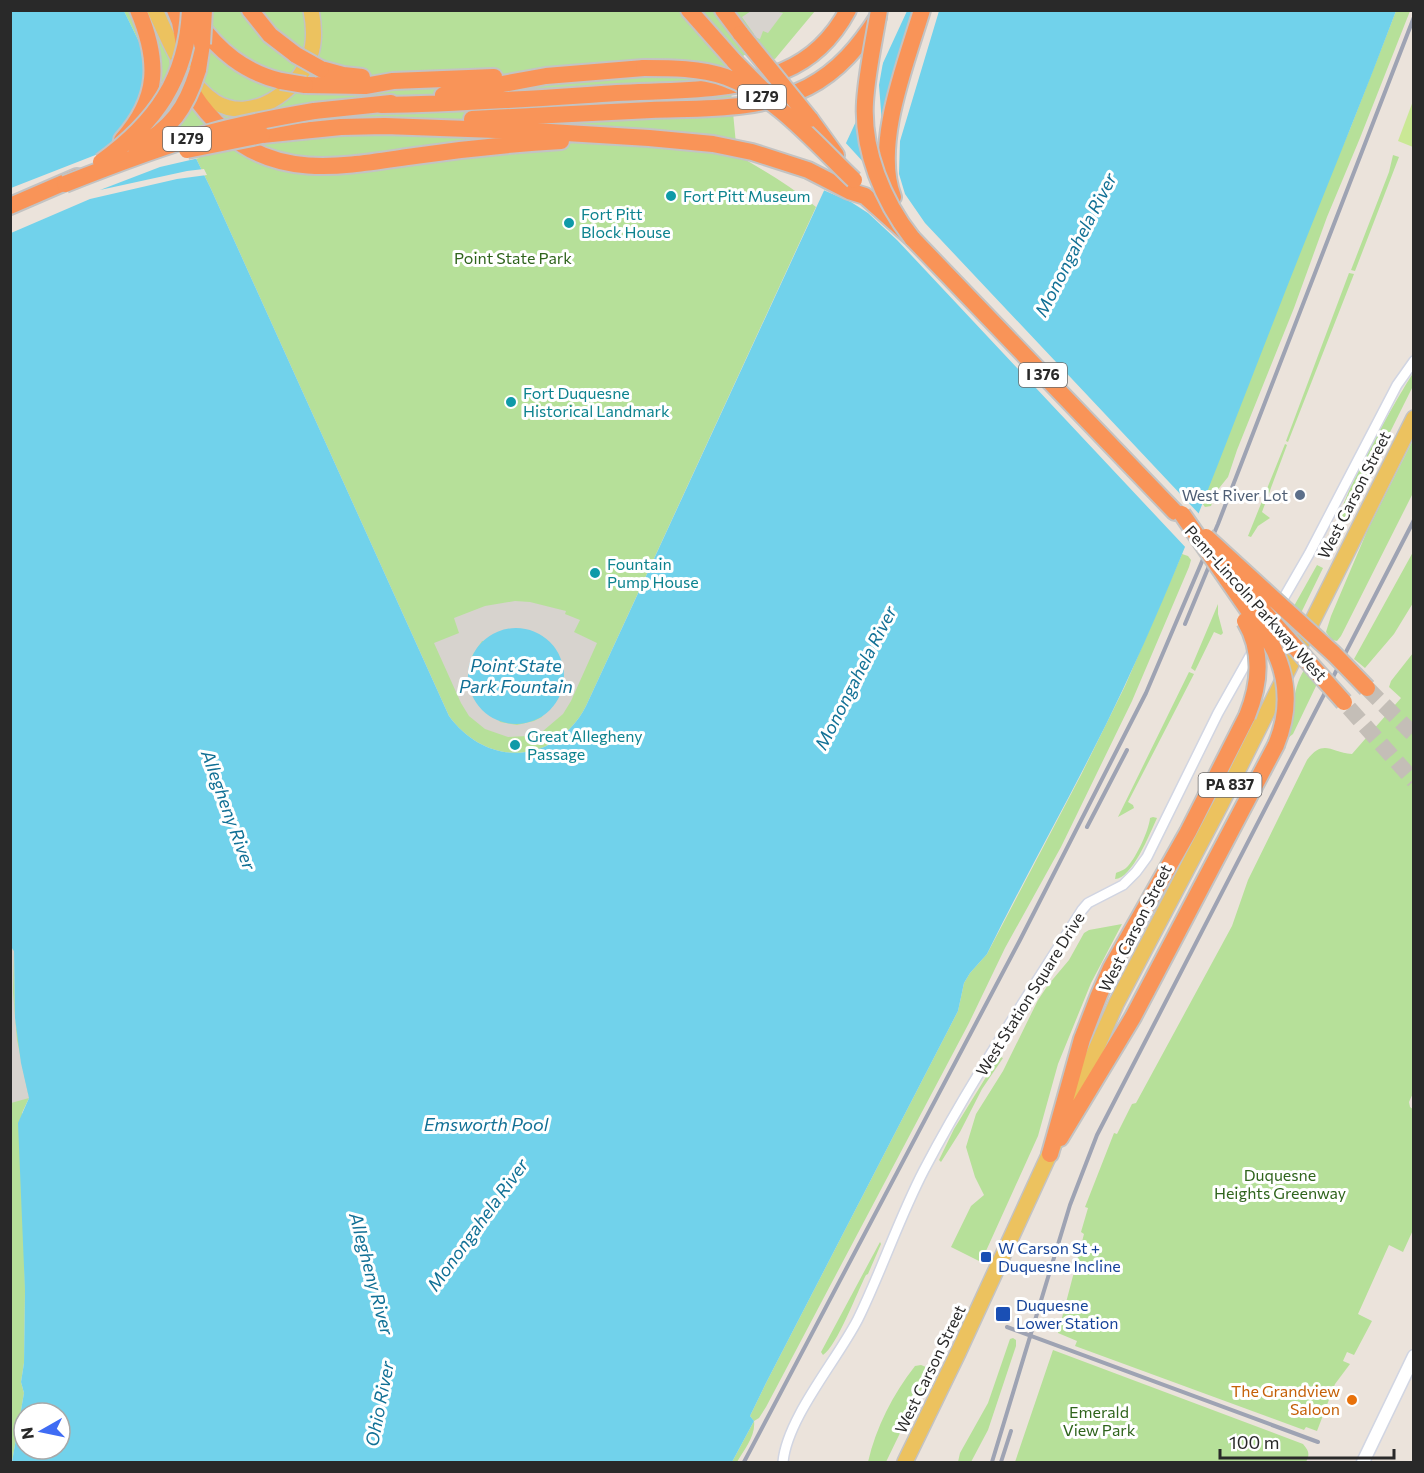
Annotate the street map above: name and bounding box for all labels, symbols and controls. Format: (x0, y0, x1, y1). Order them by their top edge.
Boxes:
road number: I 279 (738, 85, 786, 109)
road number: I 279 (163, 127, 211, 151)
water label: Monongahela River (1029, 168, 1121, 320)
place label: Fort Pitt Museum (683, 186, 811, 205)
marker: Fort Pitt Museum (664, 189, 678, 203)
place label: Fort Pitt Block House (581, 204, 671, 241)
marker: Fort Pitt Block House (562, 216, 576, 230)
park label: Point State Park (454, 248, 572, 267)
road number: I 376 (1019, 363, 1067, 387)
place label: Fort Duquesne Historical Landmark (523, 383, 670, 420)
marker: Fort Duquesne Historical Landmark (504, 395, 518, 409)
street label: West Carson Street (1313, 428, 1394, 562)
place label: West River Lot (1182, 485, 1288, 504)
marker: West River Lot (1293, 488, 1307, 502)
street label: Penn-Lincoln Parkway West (1182, 521, 1332, 685)
place label: Fountain Pump House (607, 554, 699, 591)
marker: Fountain Pump House (588, 566, 602, 580)
water label: Monongahela River (809, 601, 901, 753)
water label: Point State Park Fountain (459, 654, 573, 697)
place label: Great Allegheny Passage (527, 726, 642, 763)
marker: Great Allegheny Passage (508, 738, 522, 752)
water label: Allegheny River (197, 746, 261, 873)
road number: PA 837 (1198, 773, 1262, 797)
street label: West Carson Street (1094, 861, 1175, 995)
street label: West Station Square Drive (971, 908, 1088, 1079)
water label: Emsworth Pool (424, 1113, 549, 1135)
water label: Monongahela River (422, 1153, 533, 1295)
park label: Duquesne Heights Greenway (1214, 1165, 1346, 1202)
water label: Allegheny River (345, 1209, 399, 1338)
place label: W Carson St + Duquesne Incline (998, 1238, 1121, 1275)
marker: W Carson St + Duquesne Incline (979, 1250, 993, 1264)
place label: Duquesne Lower Station (1016, 1295, 1118, 1332)
street label: West Carson Street (890, 1301, 969, 1436)
marker: Duquesne Lower Station (994, 1305, 1012, 1323)
water label: Ohio River (360, 1359, 398, 1448)
place label: The Grandview Saloon (1231, 1381, 1340, 1418)
marker: The Grandview Saloon (1345, 1393, 1359, 1407)
north arrow (12, 1401, 72, 1461)
park label: Emerald View Park (1063, 1402, 1136, 1439)
scale bar (1220, 1422, 1394, 1460)
text: N (16, 1426, 37, 1441)
text: 100 m (1229, 1431, 1279, 1453)

